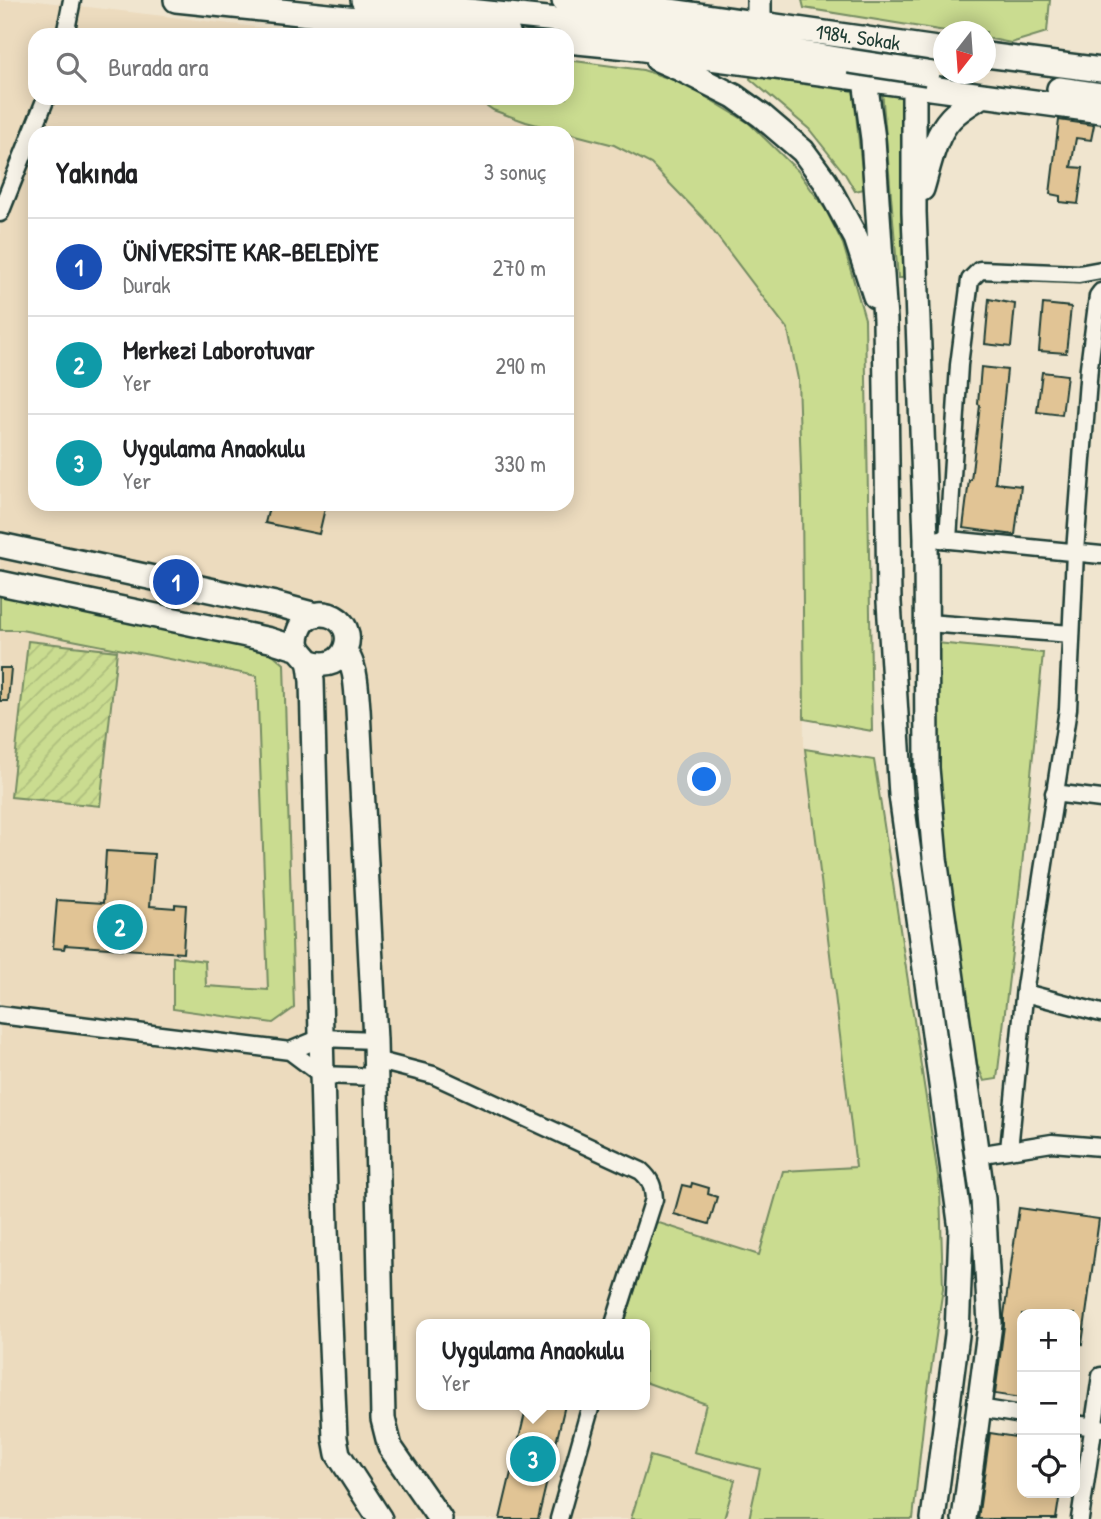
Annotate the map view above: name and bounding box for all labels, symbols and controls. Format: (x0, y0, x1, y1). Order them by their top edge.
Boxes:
street label: 1984. Sokak (814, 17, 903, 57)
north arrow (933, 21, 996, 84)
search box (28, 28, 574, 105)
icon: search (52, 48, 90, 86)
text: Burada ara (108, 49, 209, 84)
text: Yakında (56, 152, 137, 192)
text: 3 sonuç (484, 156, 546, 187)
text: ÜNİVERSİTE KAR-BELEDİYE (123, 234, 379, 269)
text: 1 (75, 252, 83, 283)
text: 270 m (493, 252, 546, 283)
text: Durak (123, 269, 171, 300)
text: Merkezi Laborotuvar (123, 332, 314, 367)
text: 2 (74, 350, 84, 381)
text: 290 m (496, 350, 546, 381)
text: Yer (123, 367, 151, 398)
text: Uygulama Anaokulu (123, 430, 305, 465)
text: 3 (74, 448, 84, 479)
text: 330 m (494, 448, 546, 479)
text: Yer (123, 465, 151, 496)
pin: 1 (153, 556, 199, 608)
your location (687, 762, 721, 796)
pin: 2 (97, 901, 143, 953)
map controls (1017, 1309, 1080, 1498)
button: + (1017, 1309, 1080, 1372)
popup (416, 1319, 650, 1410)
text: Uygulama Anaokulu (442, 1332, 624, 1367)
text: Yer (442, 1367, 470, 1398)
button: − (1017, 1372, 1080, 1435)
pin: 3 (510, 1433, 556, 1485)
button: locate (1017, 1435, 1080, 1498)

